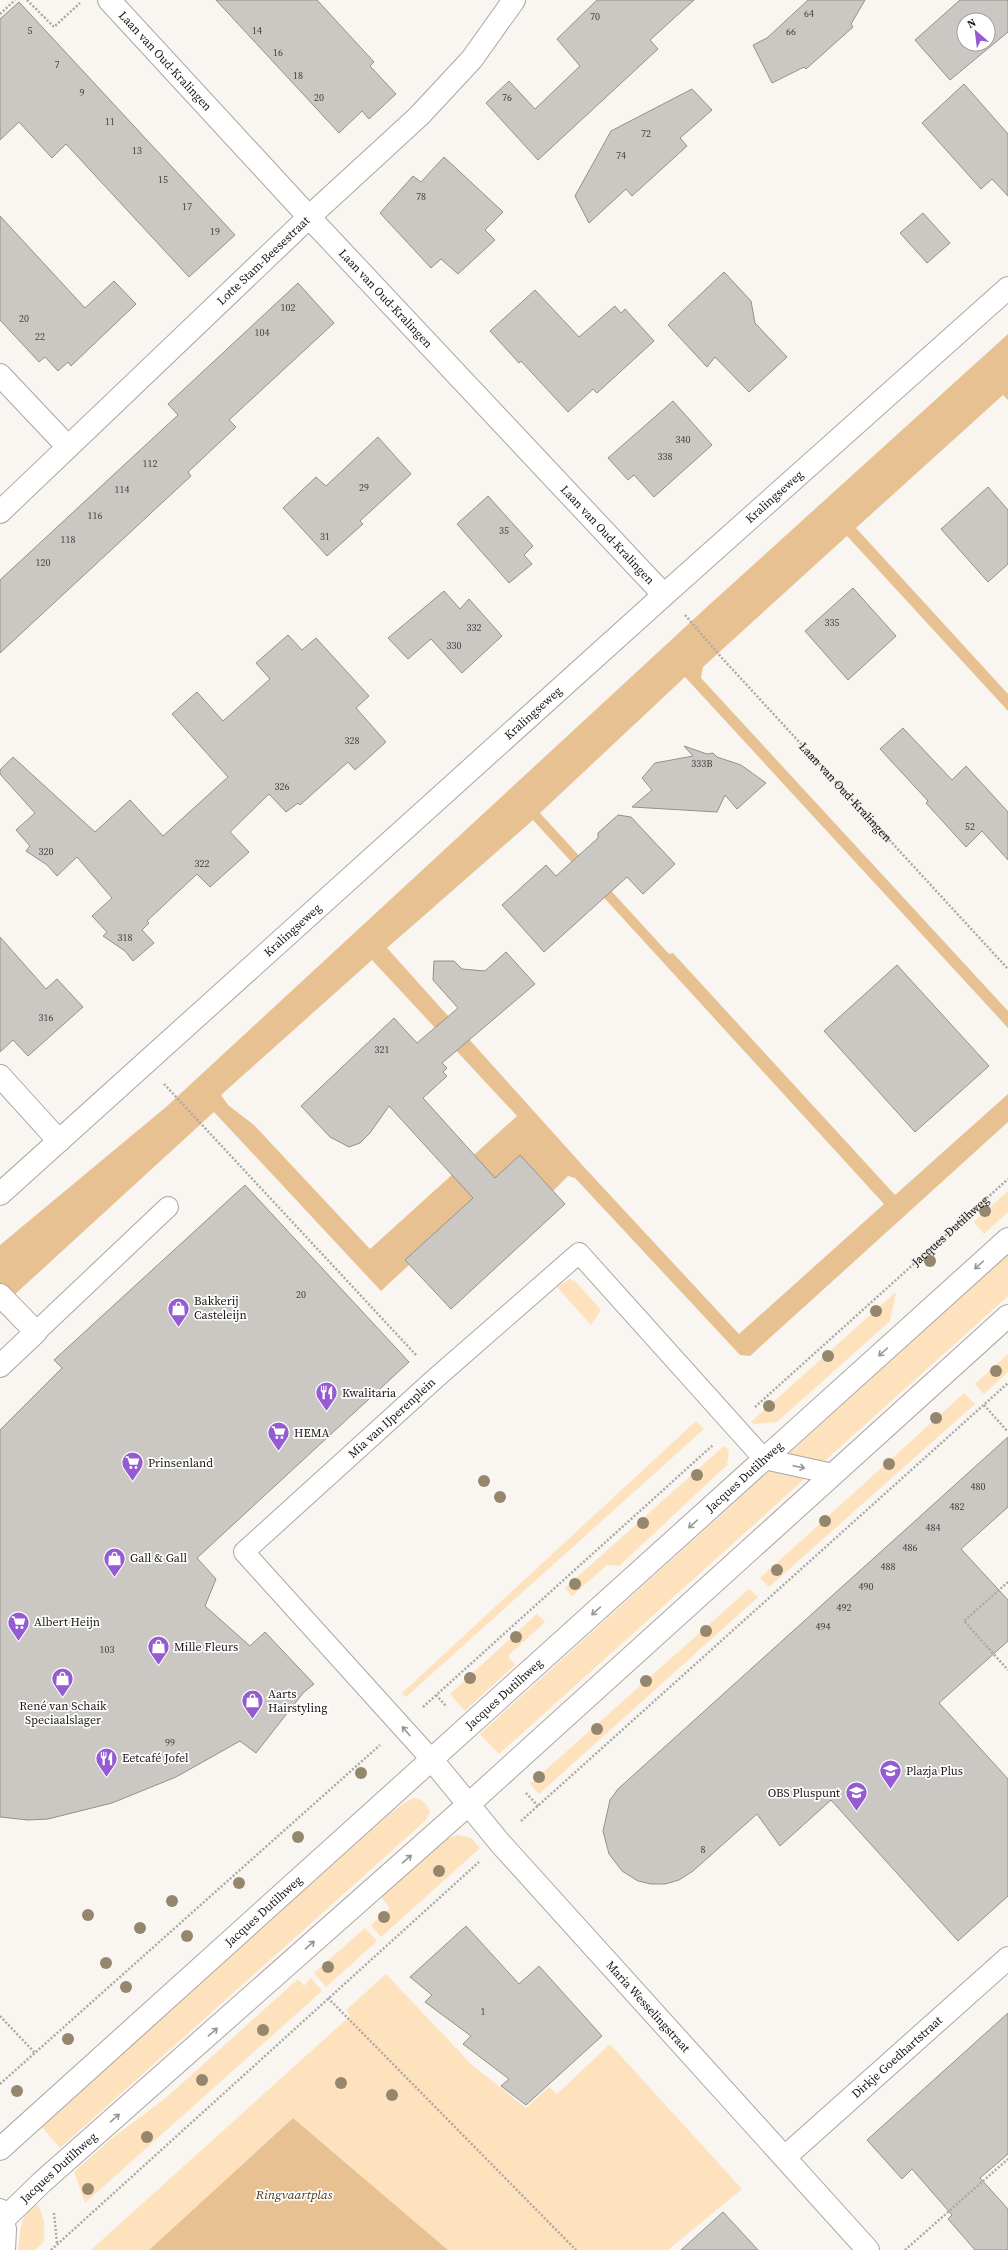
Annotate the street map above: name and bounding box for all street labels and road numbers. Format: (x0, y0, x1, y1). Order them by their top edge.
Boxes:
street label: Laan van Oud-Kralingen (115, 8, 215, 114)
street label: Lotte Stam-Beesestraat (213, 213, 313, 309)
street label: Laan van Oud-Kralingen (335, 246, 436, 352)
street label: Kralingseweg (742, 467, 807, 527)
street label: Laan van Oud-Kralingen (557, 482, 658, 588)
street label: Kralingseweg (501, 683, 565, 743)
street label: Laan van Oud-Kralingen (795, 739, 895, 846)
street label: Kralingseweg (260, 900, 325, 960)
street label: Jacques Dutilhweg (908, 1192, 992, 1271)
street label: Mia van IJperenplein (345, 1374, 439, 1462)
street label: Jacques Dutilhweg (702, 1438, 786, 1517)
street label: Jacques Dutilhweg (461, 1655, 546, 1734)
street label: Jacques Dutilhweg (221, 1872, 305, 1951)
street label: Maria Wesselingstraat (603, 1958, 694, 2056)
street label: Dirkje Goedhartstraat (848, 2012, 946, 2102)
street label: Jacques Dutilhweg (16, 2129, 101, 2208)

